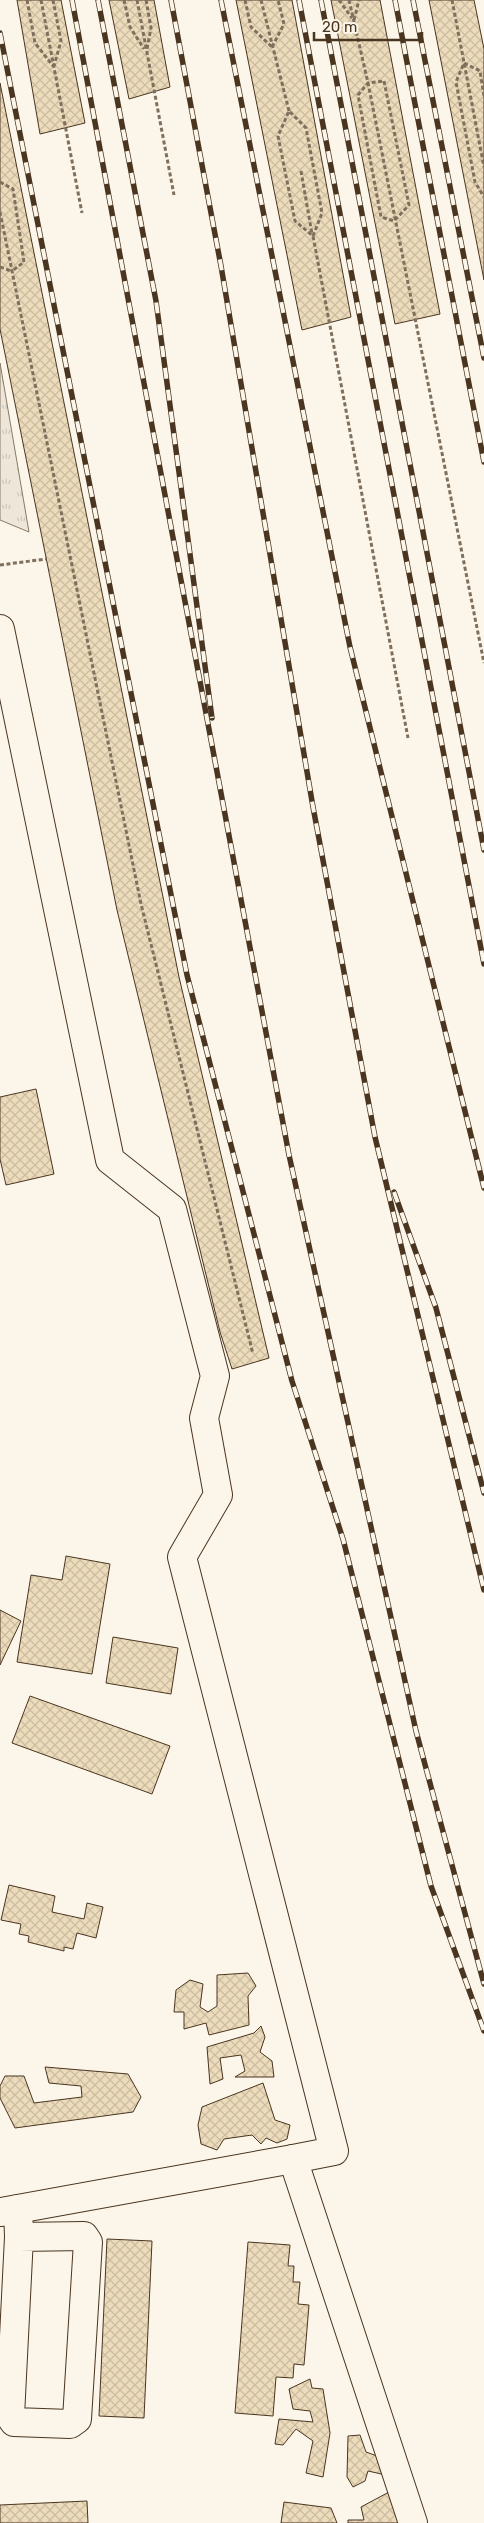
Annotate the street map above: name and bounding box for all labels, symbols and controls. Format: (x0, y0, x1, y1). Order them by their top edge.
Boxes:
scale bar (314, 10, 422, 42)
text: 20 m (322, 18, 357, 36)

